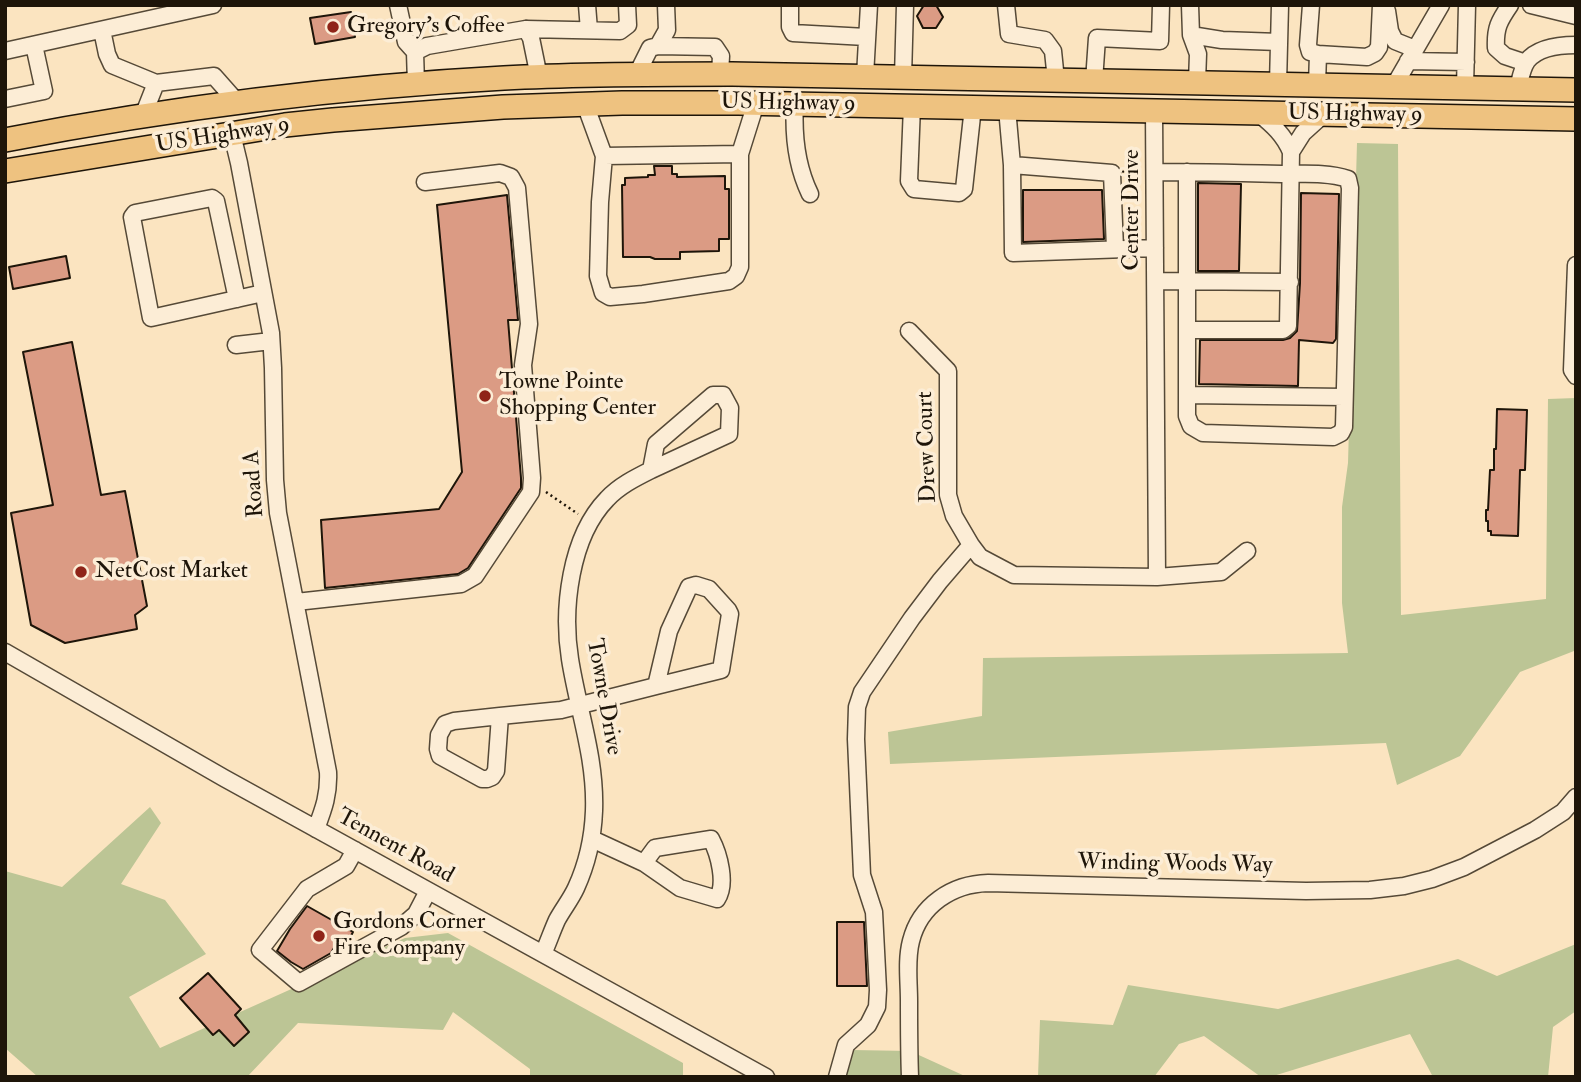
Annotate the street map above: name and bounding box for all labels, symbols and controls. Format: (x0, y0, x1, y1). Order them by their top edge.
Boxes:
place label: Gregory's Coffee (347, 13, 505, 41)
marker: Gregory's Coffee (325, 19, 341, 35)
street label: US Highway 9 (720, 89, 856, 119)
street label: US Highway 9 (1287, 100, 1423, 130)
street label: US Highway 9 (154, 112, 292, 160)
street label: Center Drive (1119, 149, 1147, 271)
place label: Towne Pointe Shopping Center (499, 369, 656, 423)
marker: Towne Pointe Shopping Center (477, 388, 493, 404)
street label: Drew Court (912, 391, 944, 503)
street label: Road A (239, 449, 271, 519)
place label: NetCost Market (95, 558, 248, 586)
marker: NetCost Market (73, 564, 89, 580)
street label: Towne Drive (579, 636, 627, 758)
street label: Tennent Road (332, 804, 458, 890)
street label: Winding Woods Way (1077, 850, 1273, 880)
place label: Gordons Corner Fire Company (333, 909, 485, 963)
marker: Gordons Corner Fire Company (311, 928, 327, 944)

